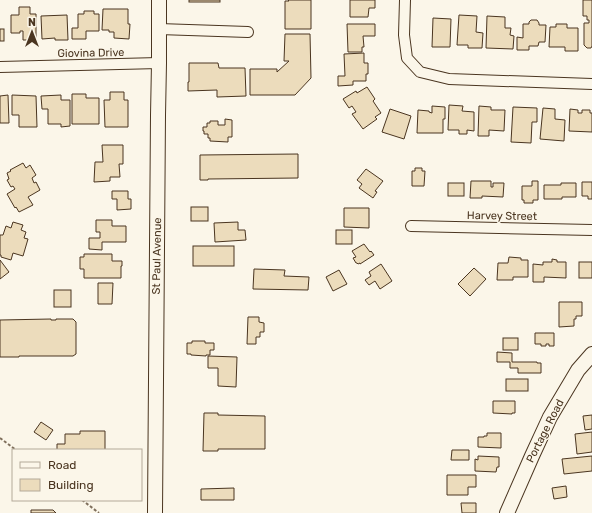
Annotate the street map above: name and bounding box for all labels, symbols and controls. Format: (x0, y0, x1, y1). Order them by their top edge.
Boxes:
north arrow (12, 12, 52, 52)
text: N (28, 16, 36, 29)
street label: Giovina Drive (57, 46, 125, 60)
street label: Harvey Street (467, 209, 538, 223)
street label: St Paul Avenue (150, 217, 164, 295)
street label: Portage Road (523, 397, 567, 465)
legend (12, 449, 142, 501)
text: Road (48, 458, 76, 472)
text: Building (48, 478, 94, 492)

